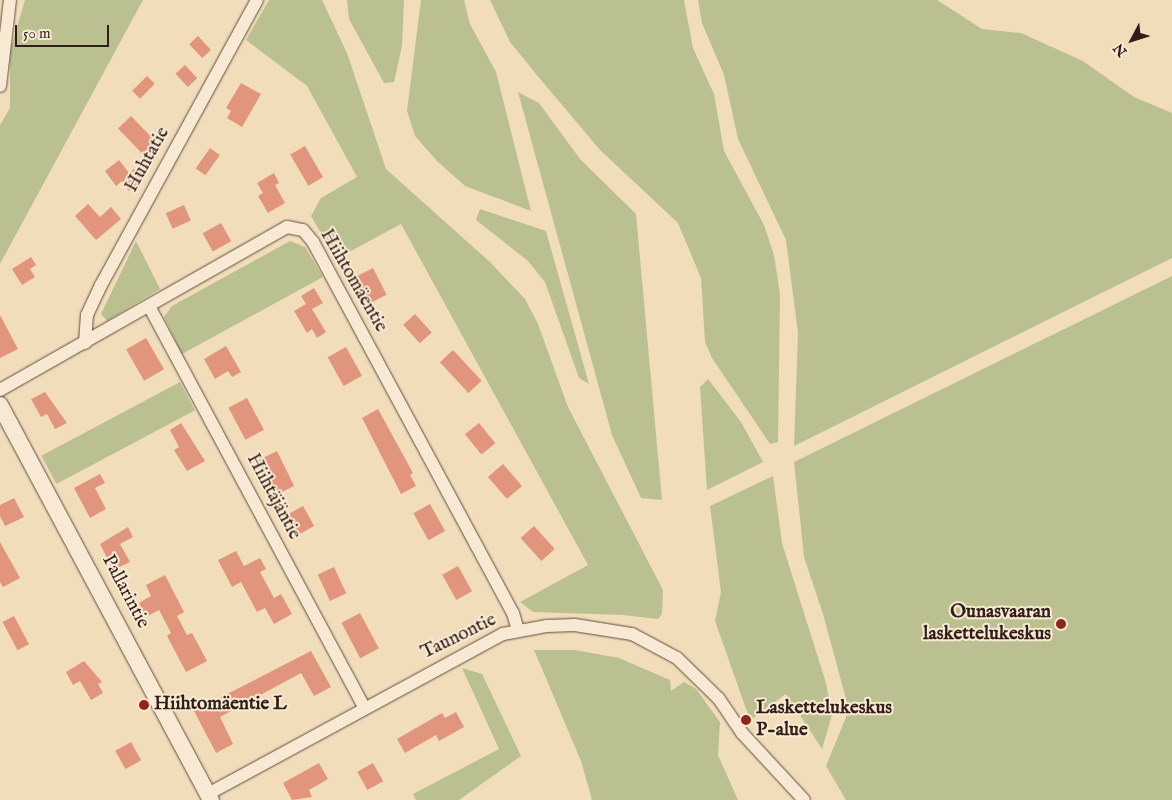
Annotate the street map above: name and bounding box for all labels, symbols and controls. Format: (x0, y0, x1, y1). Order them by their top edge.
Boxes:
scale bar (18, 15, 111, 47)
north arrow (1107, 15, 1157, 65)
text: 50 m (23, 24, 51, 43)
text: N (1110, 39, 1131, 60)
street label: Huhtatie (121, 123, 175, 197)
street label: Hiihtomäentie (314, 225, 392, 337)
street label: Hiihtäjäntie (241, 450, 305, 544)
street label: Pallarintie (96, 551, 154, 633)
place label: Ounasvaaran laskettelukeskus (923, 602, 1051, 646)
street label: Taunontie (418, 609, 500, 665)
marker: Ounasvaaran laskettelukeskus (1055, 618, 1067, 630)
place label: Hiihtomäentie L (154, 694, 287, 716)
place label: Laskettelukeskus P-alue (756, 698, 892, 742)
marker: Hiihtomäentie L (138, 699, 150, 711)
marker: Laskettelukeskus P-alue (740, 714, 752, 726)

